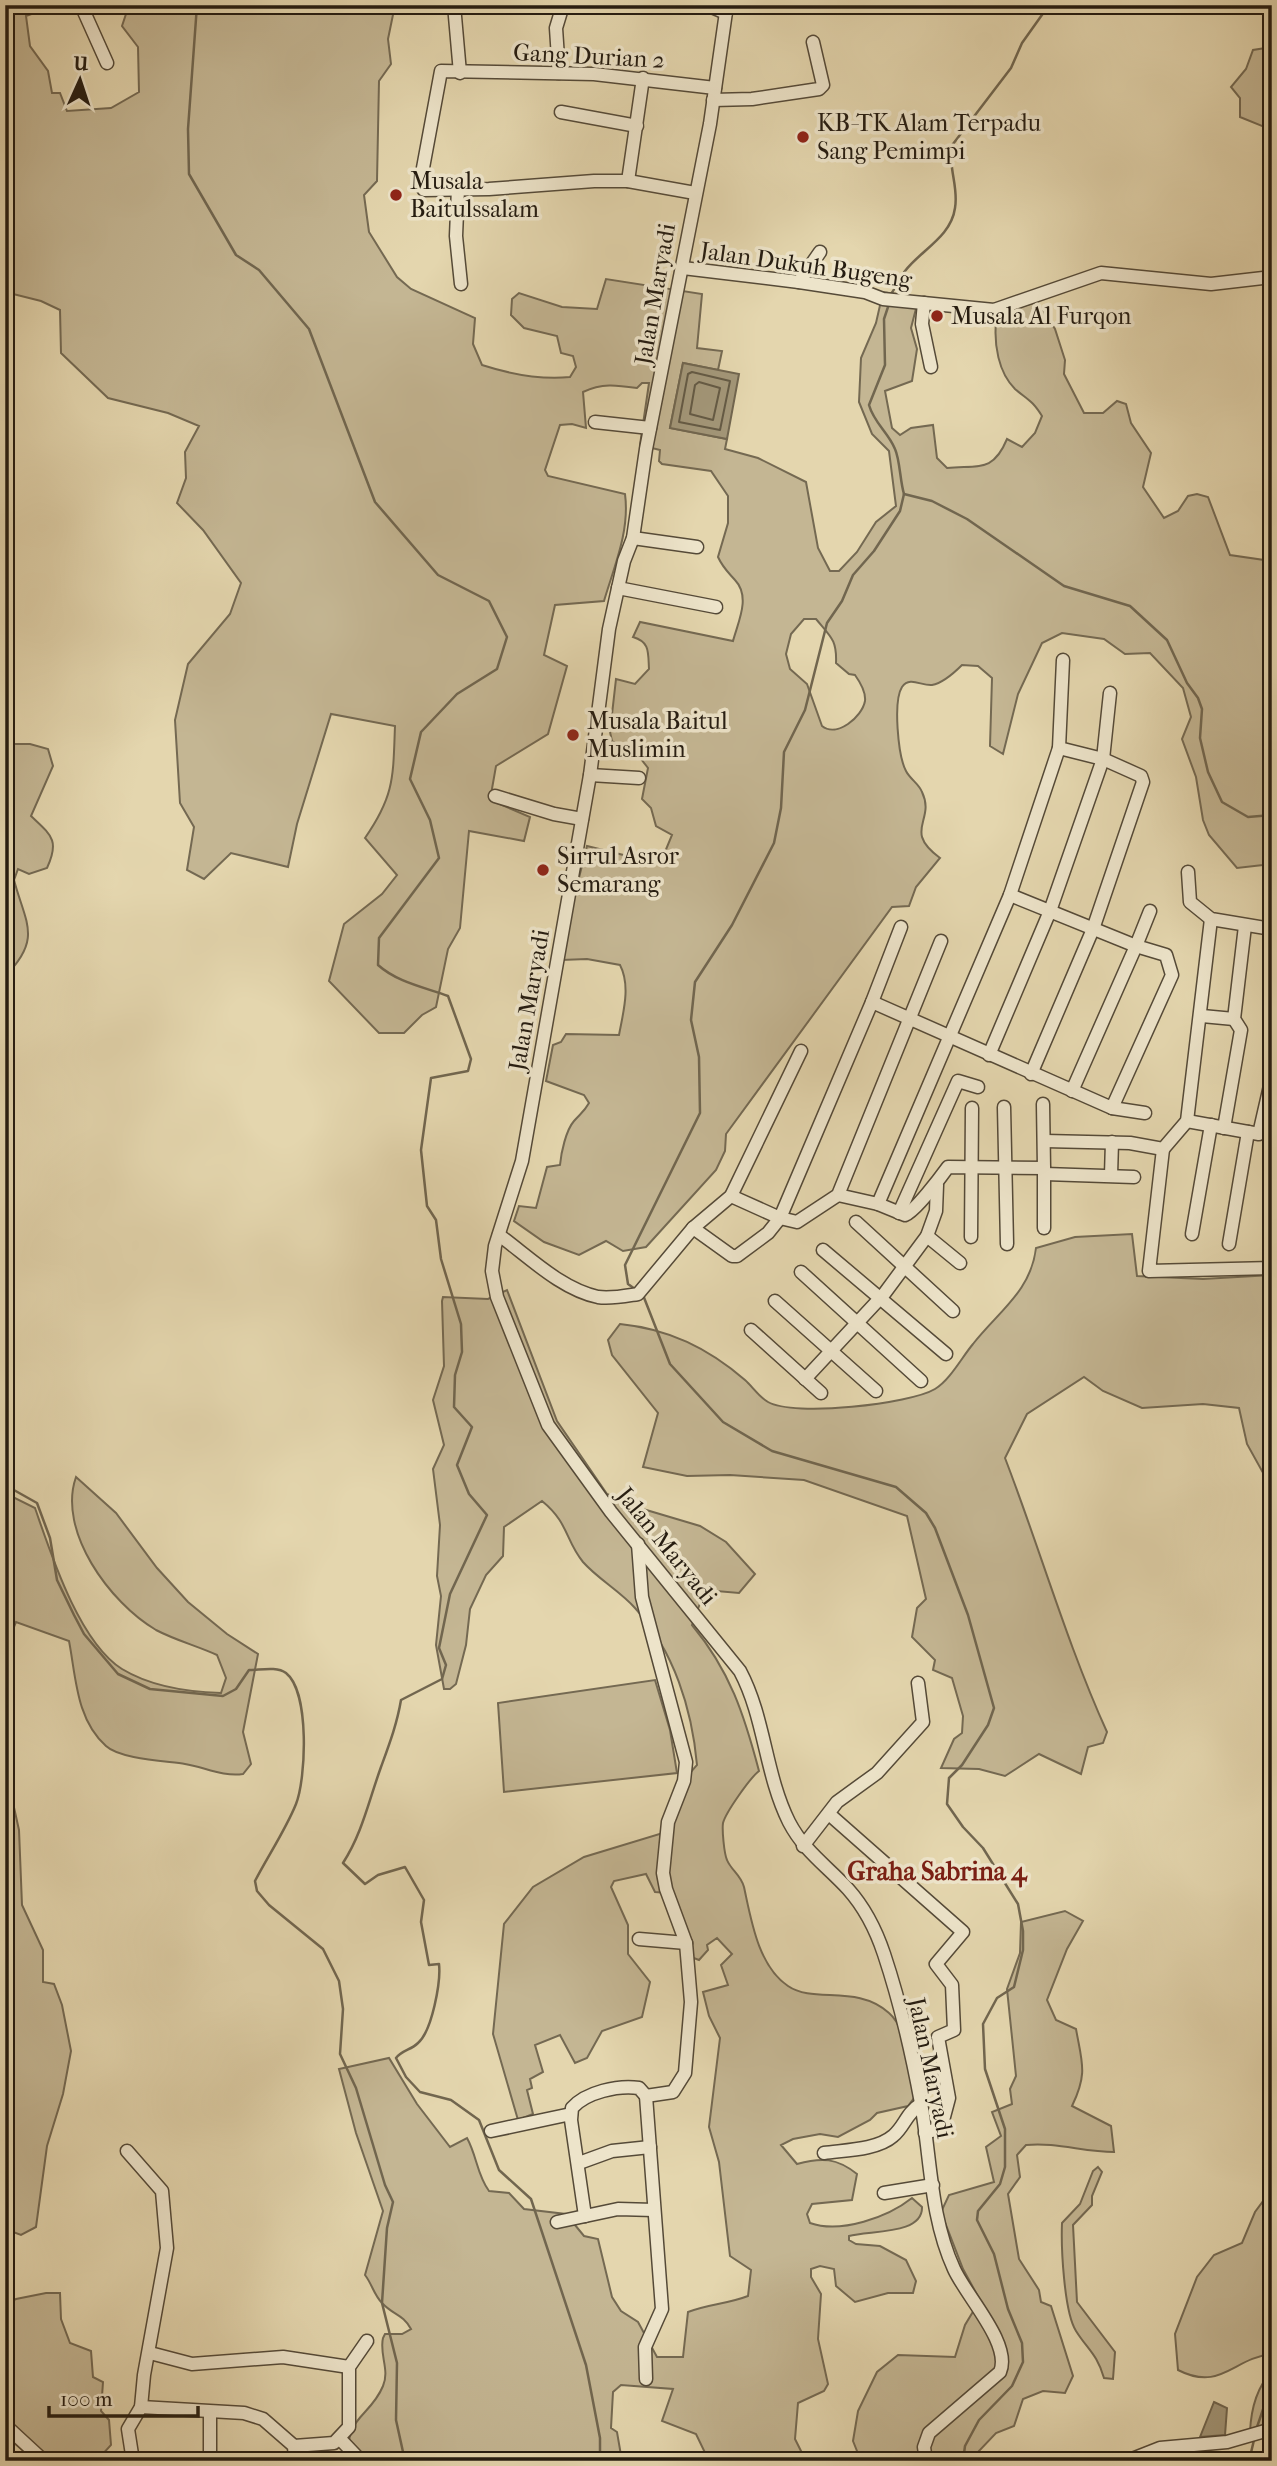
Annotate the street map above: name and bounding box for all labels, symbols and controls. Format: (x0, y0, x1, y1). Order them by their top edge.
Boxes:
street label: Gang Durian 2 (513, 38, 665, 74)
north arrow (46, 46, 116, 116)
text: U (72, 53, 89, 75)
place label: KB-TK Alam Terpadu Sang Pemimpi (817, 109, 1041, 165)
marker: KB-TK Alam Terpadu Sang Pemimpi (795, 129, 811, 145)
place label: Musala Baitulssalam (410, 167, 539, 223)
marker: Musala Baitulssalam (388, 187, 404, 203)
street label: Jalan Maryadi (628, 221, 681, 369)
street label: Jalan Dukuh Bugeng (696, 236, 915, 294)
place label: Musala Al Furqon (951, 302, 1131, 330)
marker: Musala Al Furqon (929, 308, 945, 324)
place label: Musala Baitul Muslimin (587, 707, 728, 763)
marker: Musala Baitul Muslimin (565, 727, 581, 743)
place label: Sirrul Asror Semarang (557, 842, 680, 898)
marker: Sirrul Asror Semarang (535, 862, 551, 878)
street label: Jalan Maryadi (502, 927, 555, 1075)
street label: Jalan Maryadi (610, 1480, 723, 1611)
district label: Graha Sabrina 4 (847, 1856, 1028, 1888)
street label: Jalan Maryadi (902, 1993, 960, 2141)
scale bar (49, 2375, 198, 2419)
text: 100 m (60, 2387, 113, 2411)

